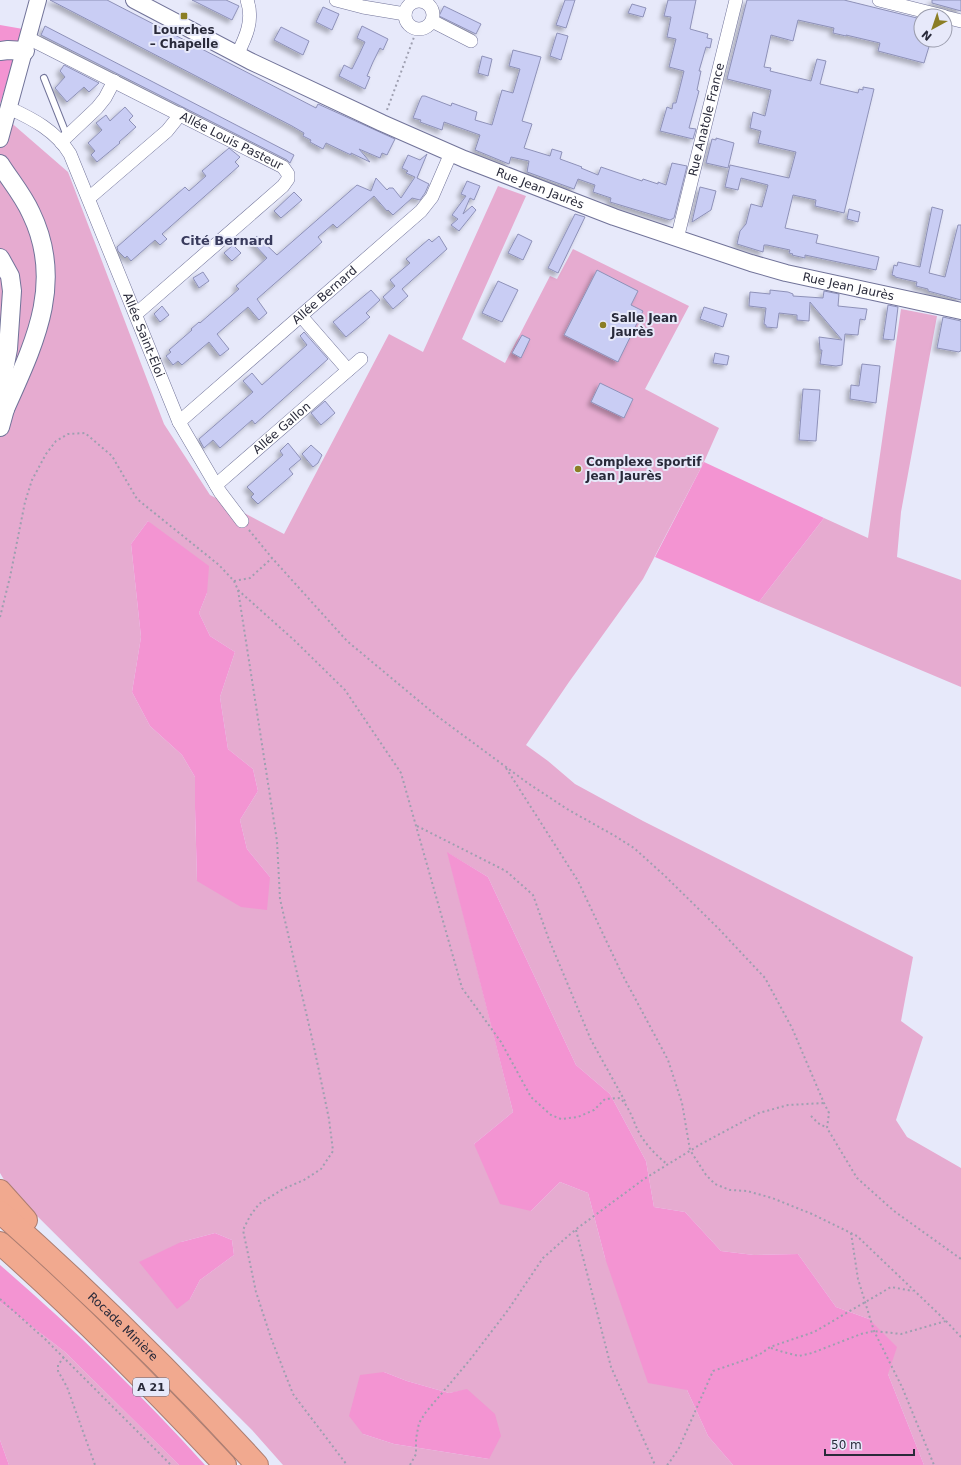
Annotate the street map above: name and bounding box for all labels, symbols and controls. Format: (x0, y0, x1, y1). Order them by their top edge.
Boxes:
north arrow (913, 8, 953, 48)
marker: Lourches – Chapelle (179, 11, 189, 21)
place label: Lourches – Chapelle (150, 23, 218, 51)
text: N (919, 27, 935, 43)
street label: Rue Anatole France (686, 61, 727, 178)
street label: Allée Louis Pasteur (178, 109, 285, 173)
street label: Rue Jean Jaurès (494, 165, 586, 212)
district label: Cité Bernard (181, 233, 273, 248)
street label: Allée Bernard (289, 263, 360, 327)
street label: Rue Jean Jaurès (801, 270, 895, 303)
street label: Allée Saint-Éloi (120, 291, 167, 379)
place label: Salle Jean Jaurès (610, 311, 678, 339)
marker: Salle Jean Jaurès (598, 320, 608, 330)
street label: Allée Gallon (250, 399, 313, 457)
place label: Complexe sportif Jean Jaurès (585, 455, 702, 483)
marker: Complexe sportif Jean Jaurès (573, 464, 583, 474)
street label: Rocade Minière (85, 1289, 161, 1364)
road number: A 21 (133, 1378, 169, 1396)
scale bar (825, 1431, 914, 1457)
text: 50 m (831, 1438, 862, 1452)

